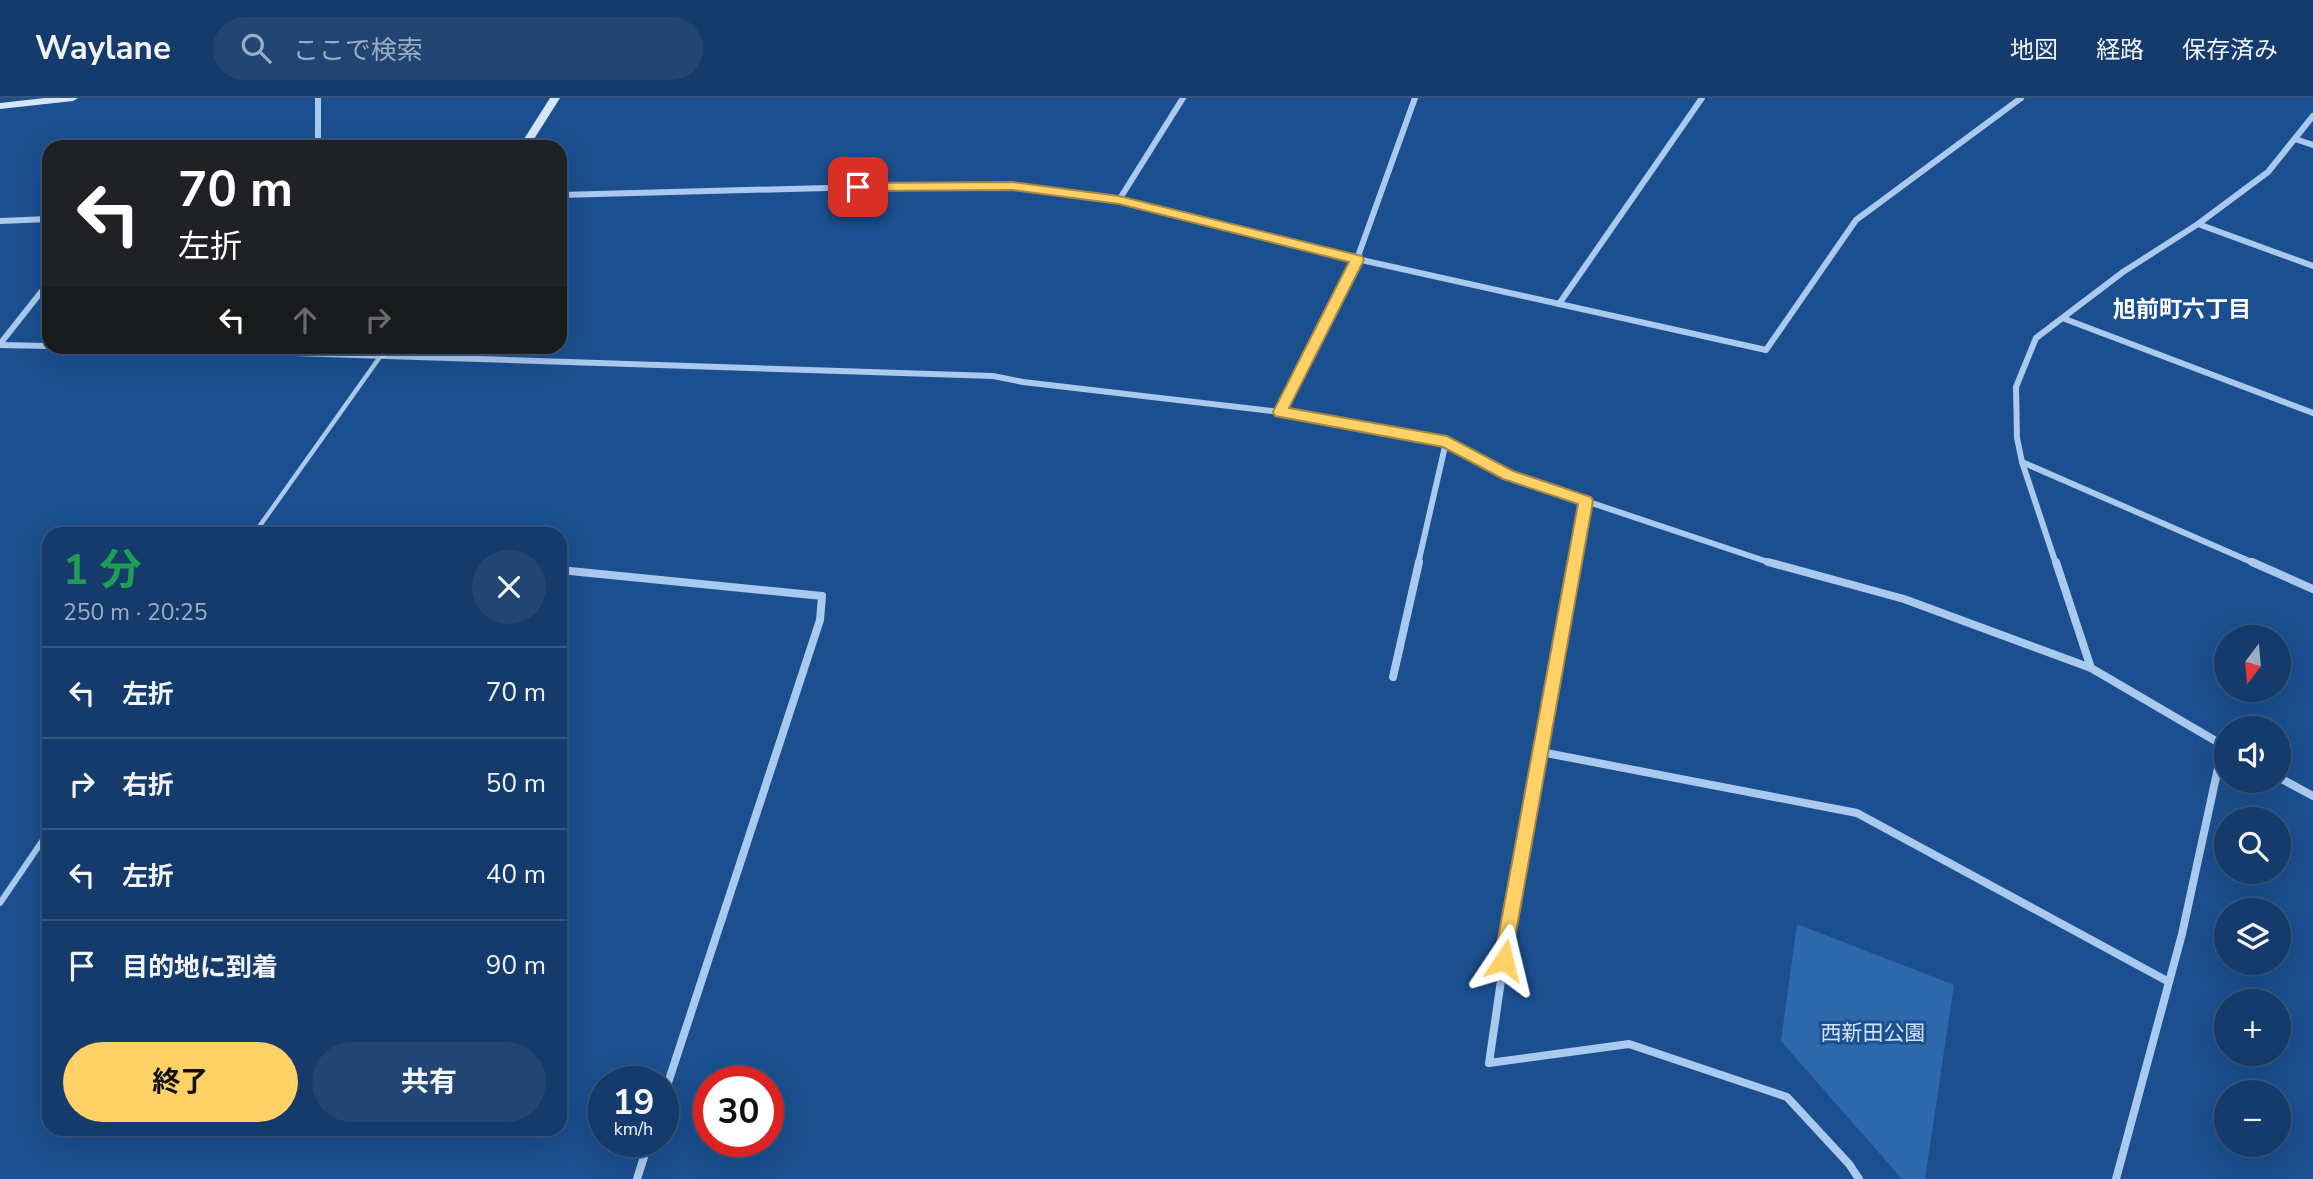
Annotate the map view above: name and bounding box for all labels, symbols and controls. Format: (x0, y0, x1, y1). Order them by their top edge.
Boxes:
search box (213, 17, 703, 80)
text: Waylane (35, 26, 171, 71)
icon: search (237, 29, 275, 67)
text: ここで検索 (293, 33, 423, 68)
text: 地図 (2010, 34, 2058, 66)
text: 経路 (2096, 34, 2144, 66)
text: 保存済み (2182, 34, 2278, 66)
text: 70 m (178, 156, 293, 223)
pin (828, 157, 888, 217)
icon: left (63, 168, 154, 259)
icon: arrive (839, 168, 877, 206)
text: 左折 (178, 225, 242, 268)
district label: 旭前町六丁目 (2113, 294, 2251, 325)
icon: left (213, 301, 251, 339)
icon: ahead (286, 301, 324, 339)
icon: right (359, 301, 397, 339)
text: 1 分 (63, 542, 142, 599)
button: close (472, 550, 546, 624)
text: 250 m · 20:25 (63, 597, 208, 628)
north arrow (2214, 625, 2291, 702)
map controls (2214, 625, 2291, 1157)
icon: left (63, 674, 101, 712)
text: 70 m (486, 675, 546, 710)
text: 左折 (122, 677, 174, 712)
button: sound (2214, 716, 2291, 793)
icon: right (63, 765, 101, 803)
text: 50 m (486, 766, 546, 801)
text: 右折 (122, 768, 174, 803)
button: search (2214, 807, 2291, 884)
icon: left (63, 856, 101, 894)
text: 40 m (486, 857, 546, 892)
text: 左折 (122, 859, 174, 894)
button: layers (2214, 898, 2291, 975)
position arrow (1467, 923, 1541, 997)
icon: arrive (63, 947, 101, 985)
text: 90 m (486, 948, 546, 983)
text: 目的地に到着 (122, 950, 278, 985)
button: + (2214, 989, 2291, 1066)
park label: 西新田公園 (1821, 1019, 1926, 1047)
button: 終了 (63, 1042, 298, 1122)
button: 共有 (312, 1042, 546, 1122)
speed limit sign: 30 (693, 1066, 784, 1157)
text: 19 (612, 1079, 655, 1126)
button: − (2214, 1080, 2291, 1157)
text: km/h (614, 1117, 653, 1141)

